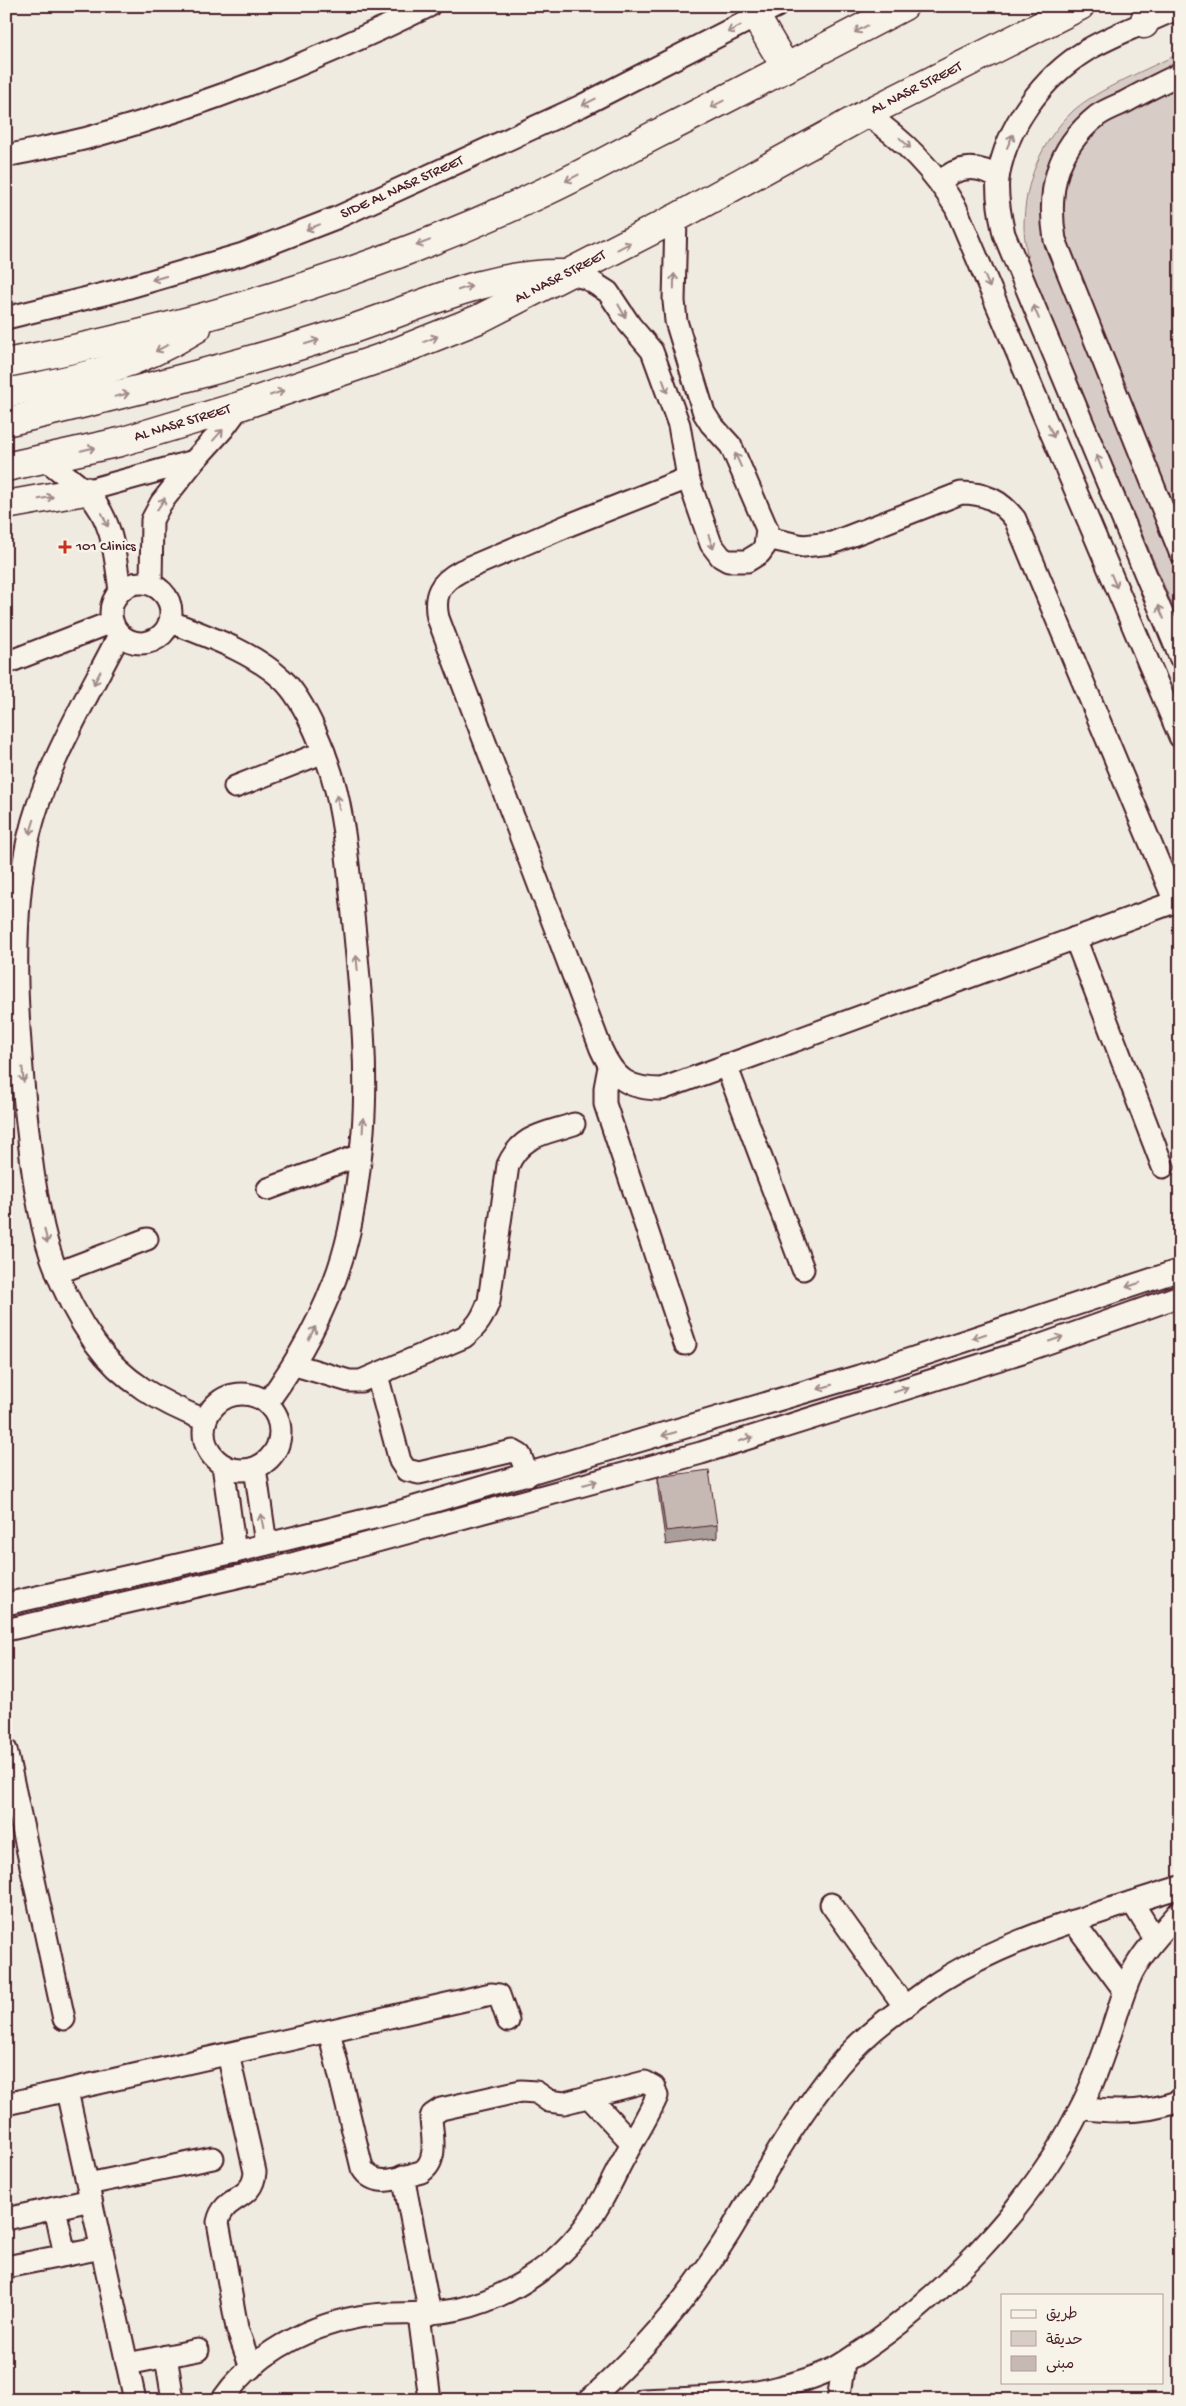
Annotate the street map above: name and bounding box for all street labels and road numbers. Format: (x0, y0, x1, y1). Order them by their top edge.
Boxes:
street label: AL NASR STREET (868, 57, 966, 119)
street label: SIDE AL NASR STREET (338, 151, 468, 224)
street label: AL NASR STREET (512, 246, 610, 308)
street label: AL NASR STREET (132, 400, 234, 446)

